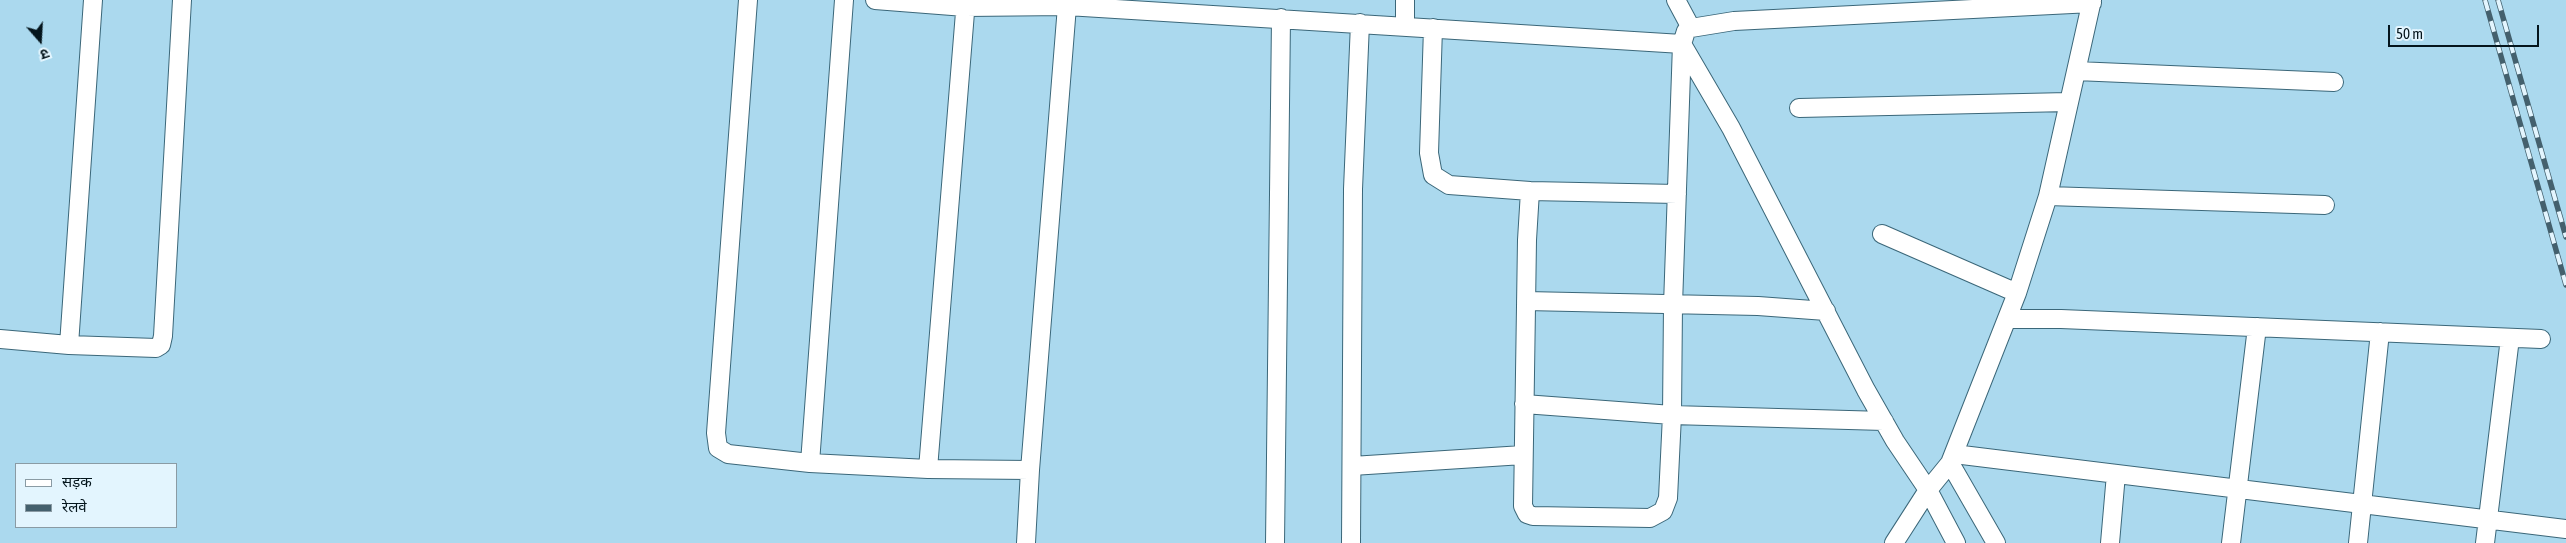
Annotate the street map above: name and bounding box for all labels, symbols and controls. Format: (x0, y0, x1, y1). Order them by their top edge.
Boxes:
north arrow (15, 15, 65, 65)
scale bar (2391, 15, 2542, 47)
text: 50 m (2396, 25, 2423, 42)
text: उ (38, 45, 51, 63)
legend (15, 463, 178, 528)
text: सड़क (62, 473, 92, 490)
text: रेलवे (62, 498, 87, 515)

